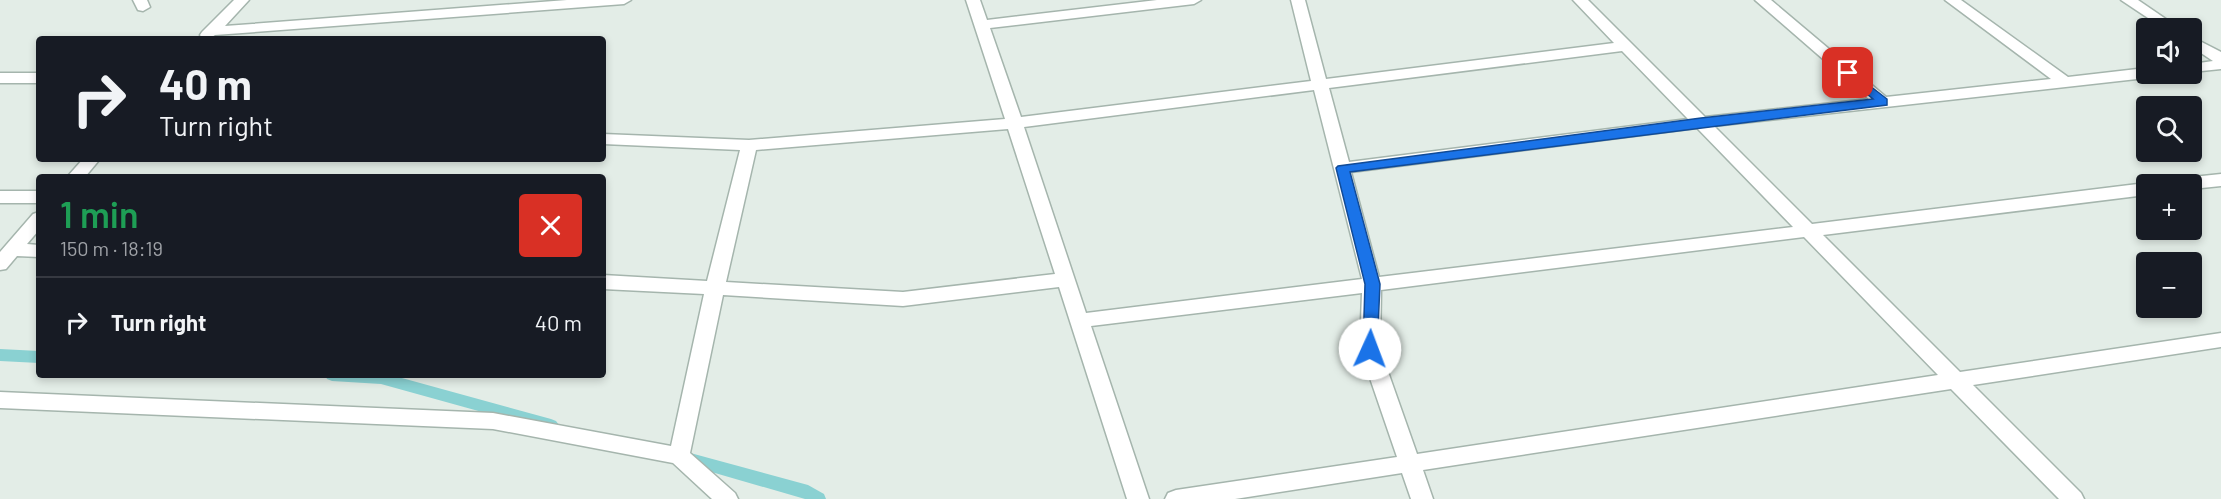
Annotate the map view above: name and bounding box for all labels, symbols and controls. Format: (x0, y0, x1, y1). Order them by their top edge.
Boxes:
map controls (2136, 18, 2202, 318)
button: sound (2136, 18, 2202, 84)
pin (1822, 47, 1873, 98)
icon: arrive (1831, 56, 1864, 89)
text: 40 m (159, 58, 252, 108)
icon: right (60, 60, 138, 138)
button: search (2136, 96, 2202, 162)
text: Turn right (159, 109, 273, 141)
button: + (2136, 174, 2202, 240)
text: 1 min (60, 192, 139, 235)
button: close (519, 194, 582, 257)
text: 150 m · 18:19 (60, 236, 163, 260)
button: − (2136, 252, 2202, 318)
icon: right (60, 306, 93, 339)
text: Turn right (111, 309, 206, 335)
text: 40 m (535, 309, 582, 335)
position arrow (1338, 317, 1402, 381)

